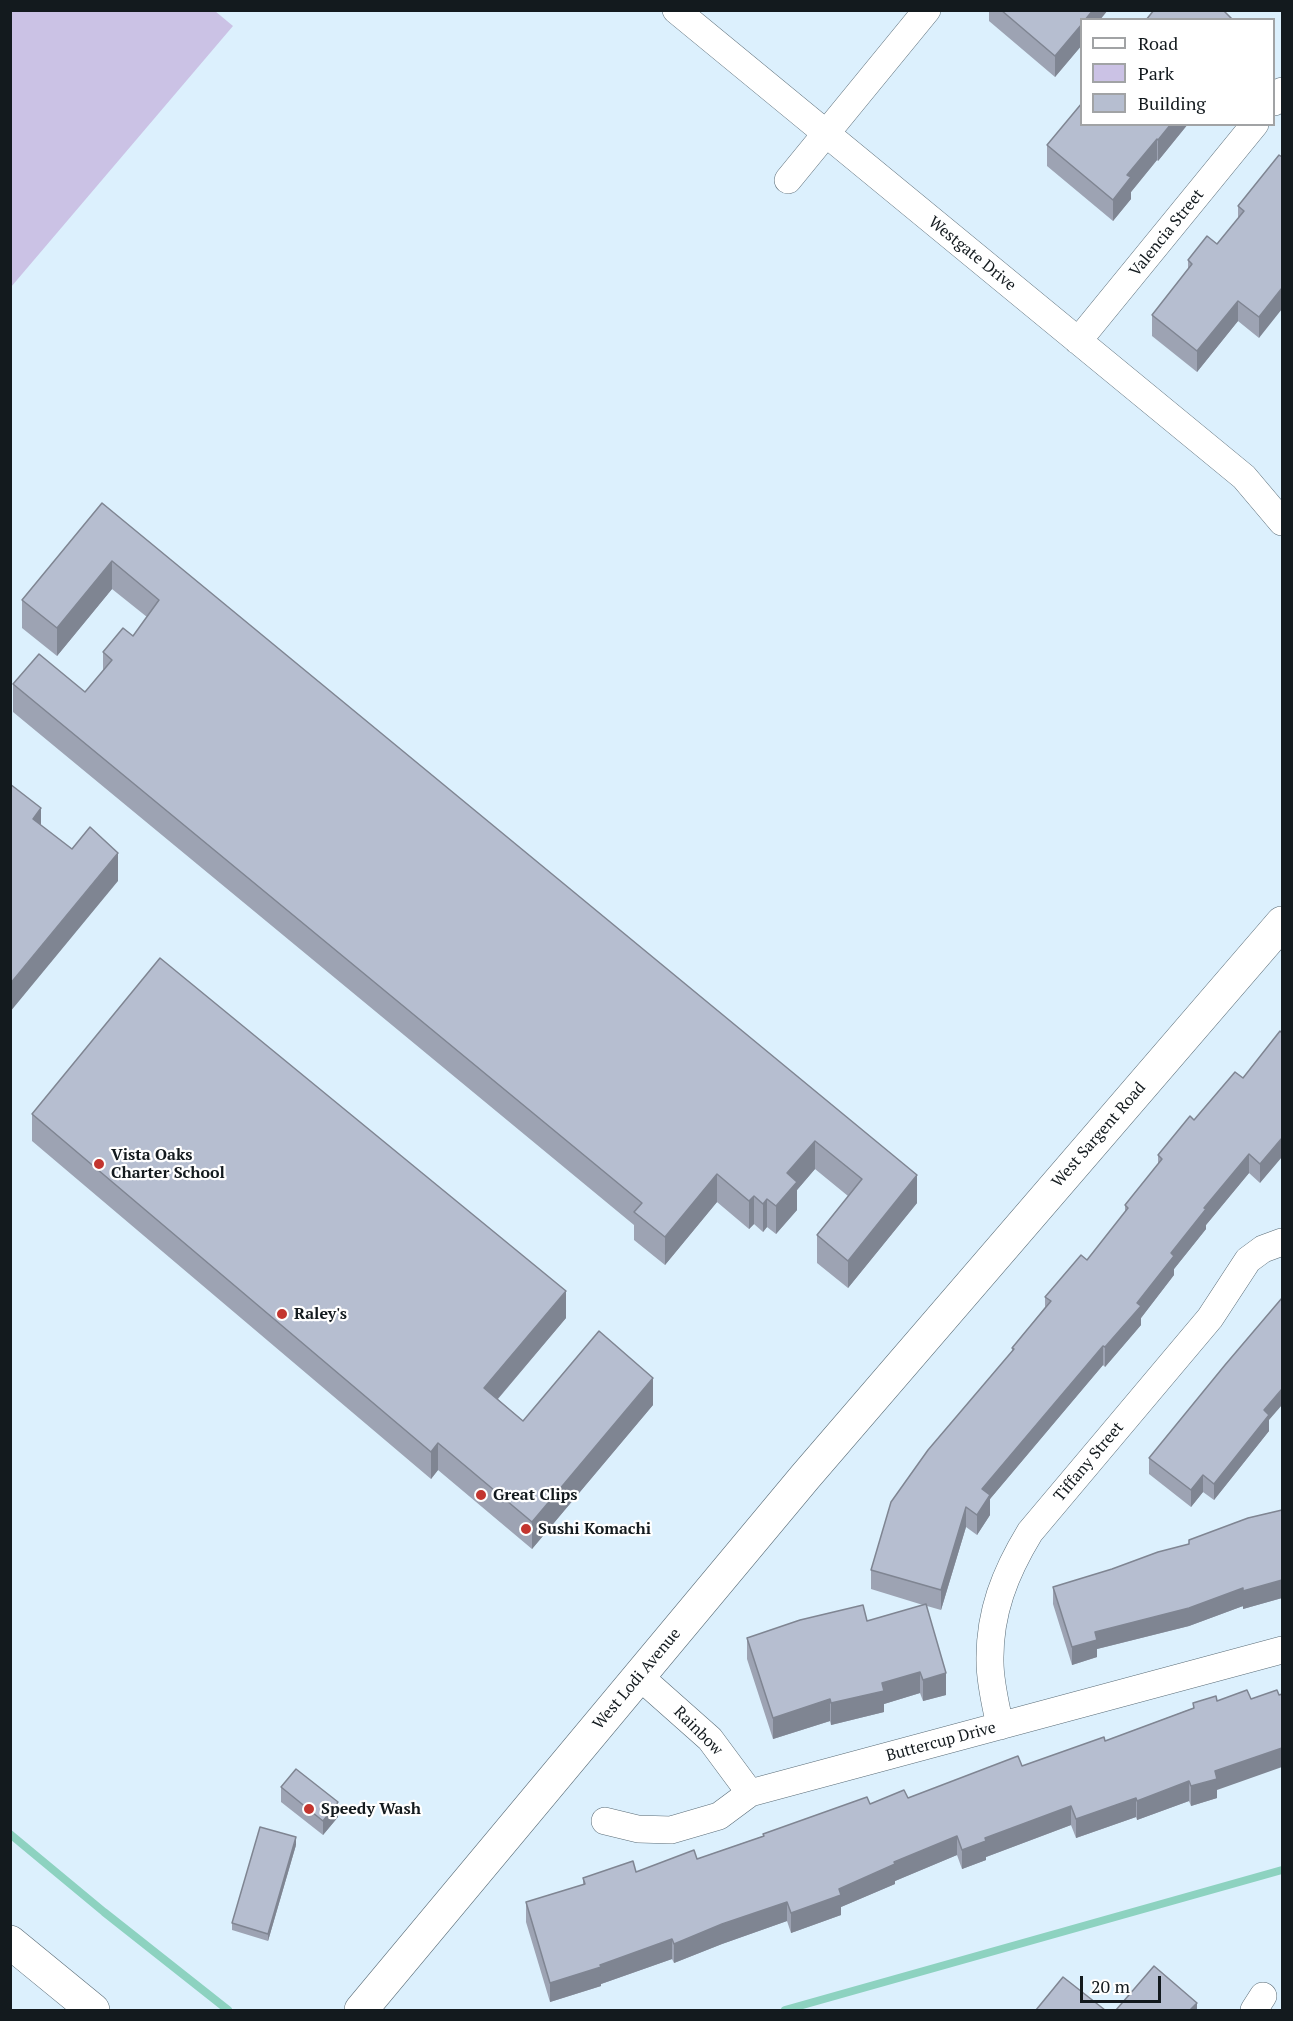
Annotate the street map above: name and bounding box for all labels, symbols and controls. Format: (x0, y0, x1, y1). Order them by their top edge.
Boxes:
legend (1080, 18, 1275, 126)
text: Road (1138, 31, 1178, 55)
text: Park (1138, 61, 1174, 85)
text: Building (1138, 91, 1206, 115)
street label: Valencia Street (1126, 185, 1208, 281)
street label: Westgate Drive (924, 213, 1020, 295)
street label: West Sargent Road (1048, 1079, 1150, 1191)
place label: Vista Oaks Charter School (111, 1145, 225, 1183)
marker: Vista Oaks Charter School (92, 1157, 106, 1171)
place label: Raley's (294, 1304, 347, 1324)
marker: Raley's (275, 1307, 289, 1321)
street label: Tiffany Street (1050, 1418, 1128, 1506)
place label: Great Clips (493, 1485, 577, 1505)
marker: Great Clips (474, 1488, 488, 1502)
place label: Sushi Komachi (538, 1519, 651, 1539)
marker: Sushi Komachi (519, 1522, 533, 1536)
street label: West Lodi Avenue (589, 1624, 685, 1734)
street label: Rainbow (669, 1702, 727, 1760)
street label: Buttercup Drive (884, 1718, 998, 1766)
place label: Speedy Wash (321, 1799, 421, 1819)
marker: Speedy Wash (302, 1802, 316, 1816)
scale bar (1083, 1964, 1164, 2002)
text: 20 m (1091, 1974, 1130, 1998)

